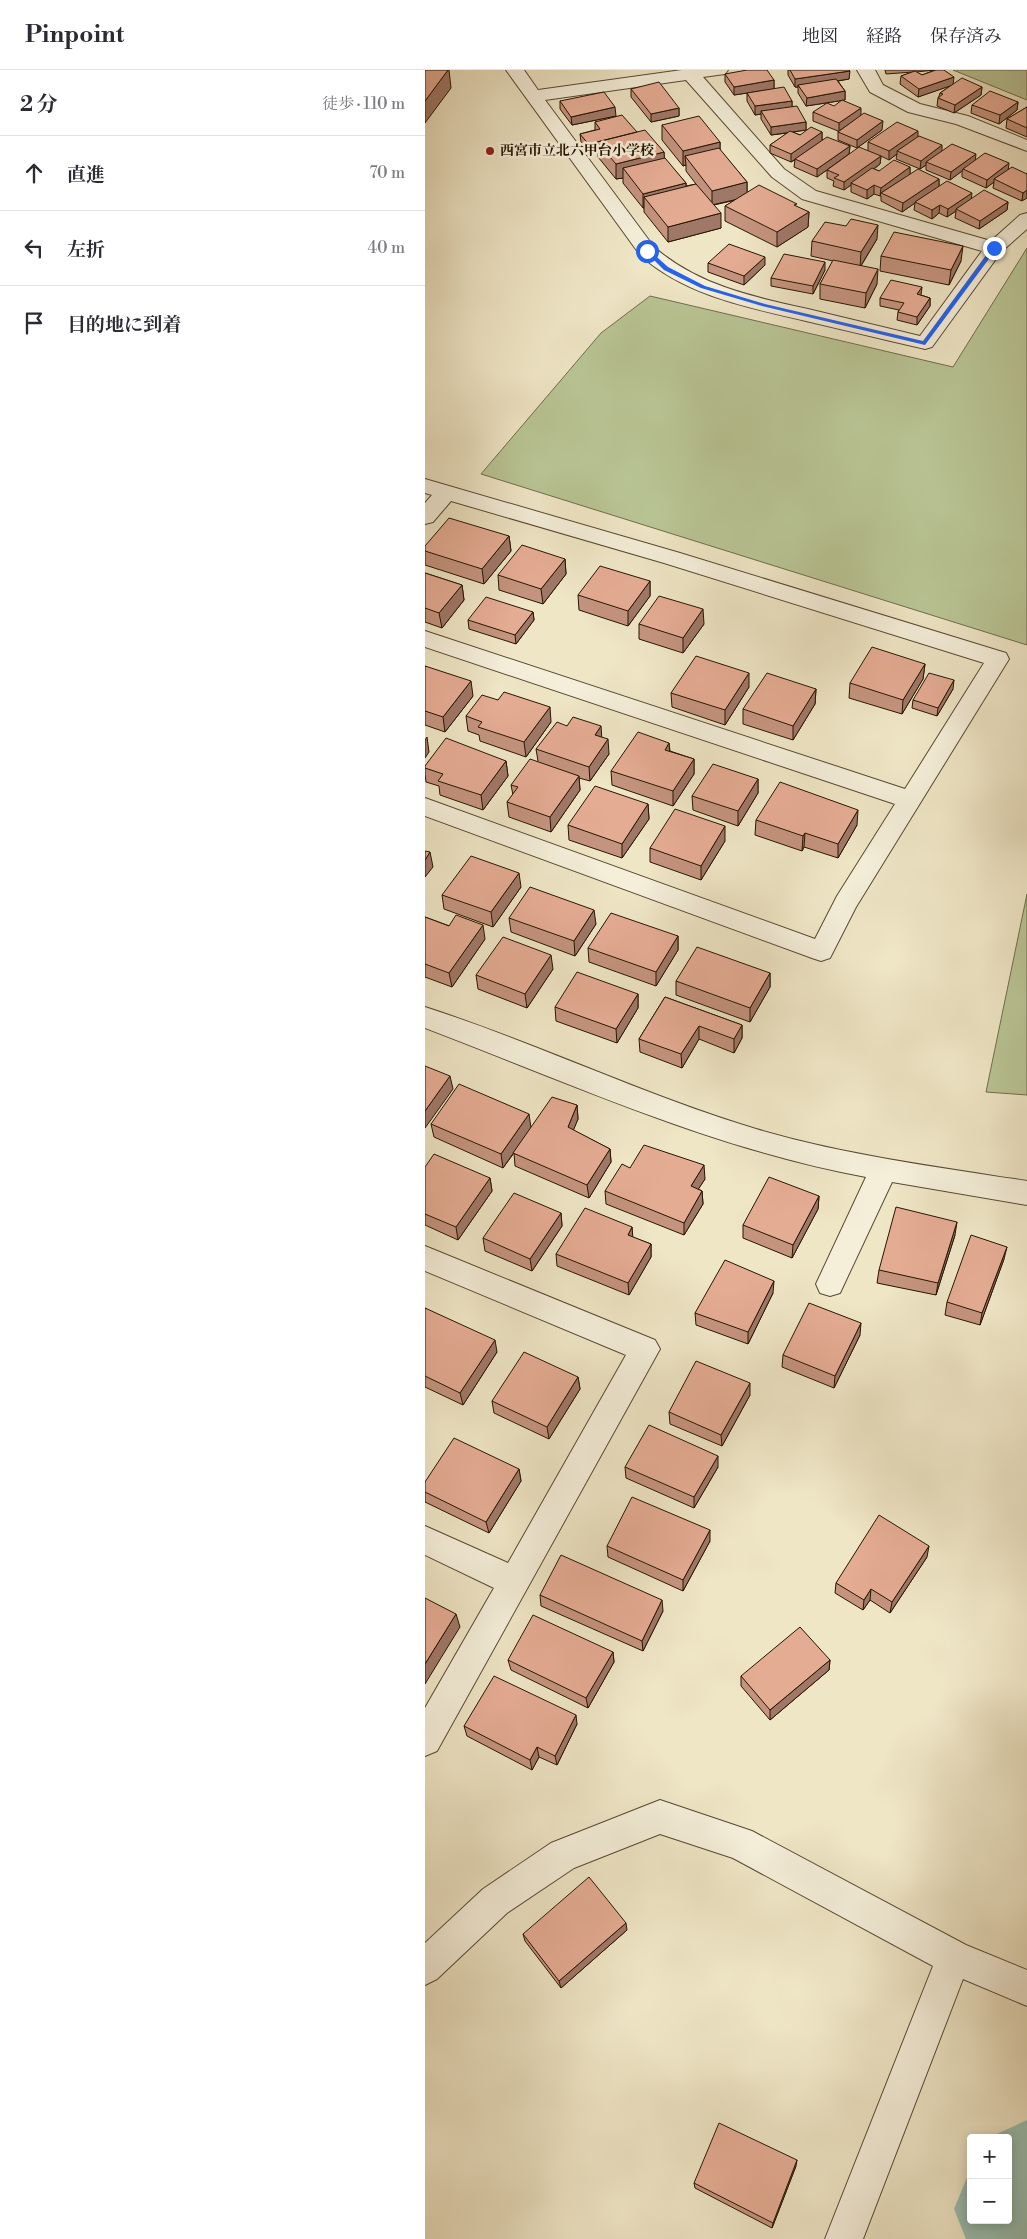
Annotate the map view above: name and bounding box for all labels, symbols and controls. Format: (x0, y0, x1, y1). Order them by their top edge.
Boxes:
text: Pinpoint (25, 20, 124, 50)
text: 地図 (802, 25, 838, 48)
text: 経路 (866, 25, 902, 48)
text: 保存済み (930, 25, 1002, 48)
text: 2 分 (20, 92, 58, 118)
text: 徒歩 · 110 m (322, 94, 405, 114)
place label: 西宮市立北六甲台小学校 (500, 142, 654, 160)
marker: 西宮市立北六甲台小学校 (484, 145, 496, 157)
icon: ahead (20, 159, 48, 187)
text: 直進 (67, 163, 105, 187)
text: 70 m (369, 163, 405, 183)
icon: left (20, 234, 48, 262)
route end (983, 237, 1006, 260)
text: 左折 (67, 238, 105, 262)
text: 40 m (368, 238, 405, 258)
route start (636, 240, 659, 263)
icon: arrive (20, 309, 48, 337)
text: 目的地に到着 (67, 313, 181, 337)
map controls (967, 2134, 1012, 2224)
button: + (967, 2134, 1012, 2179)
button: − (967, 2179, 1012, 2224)

